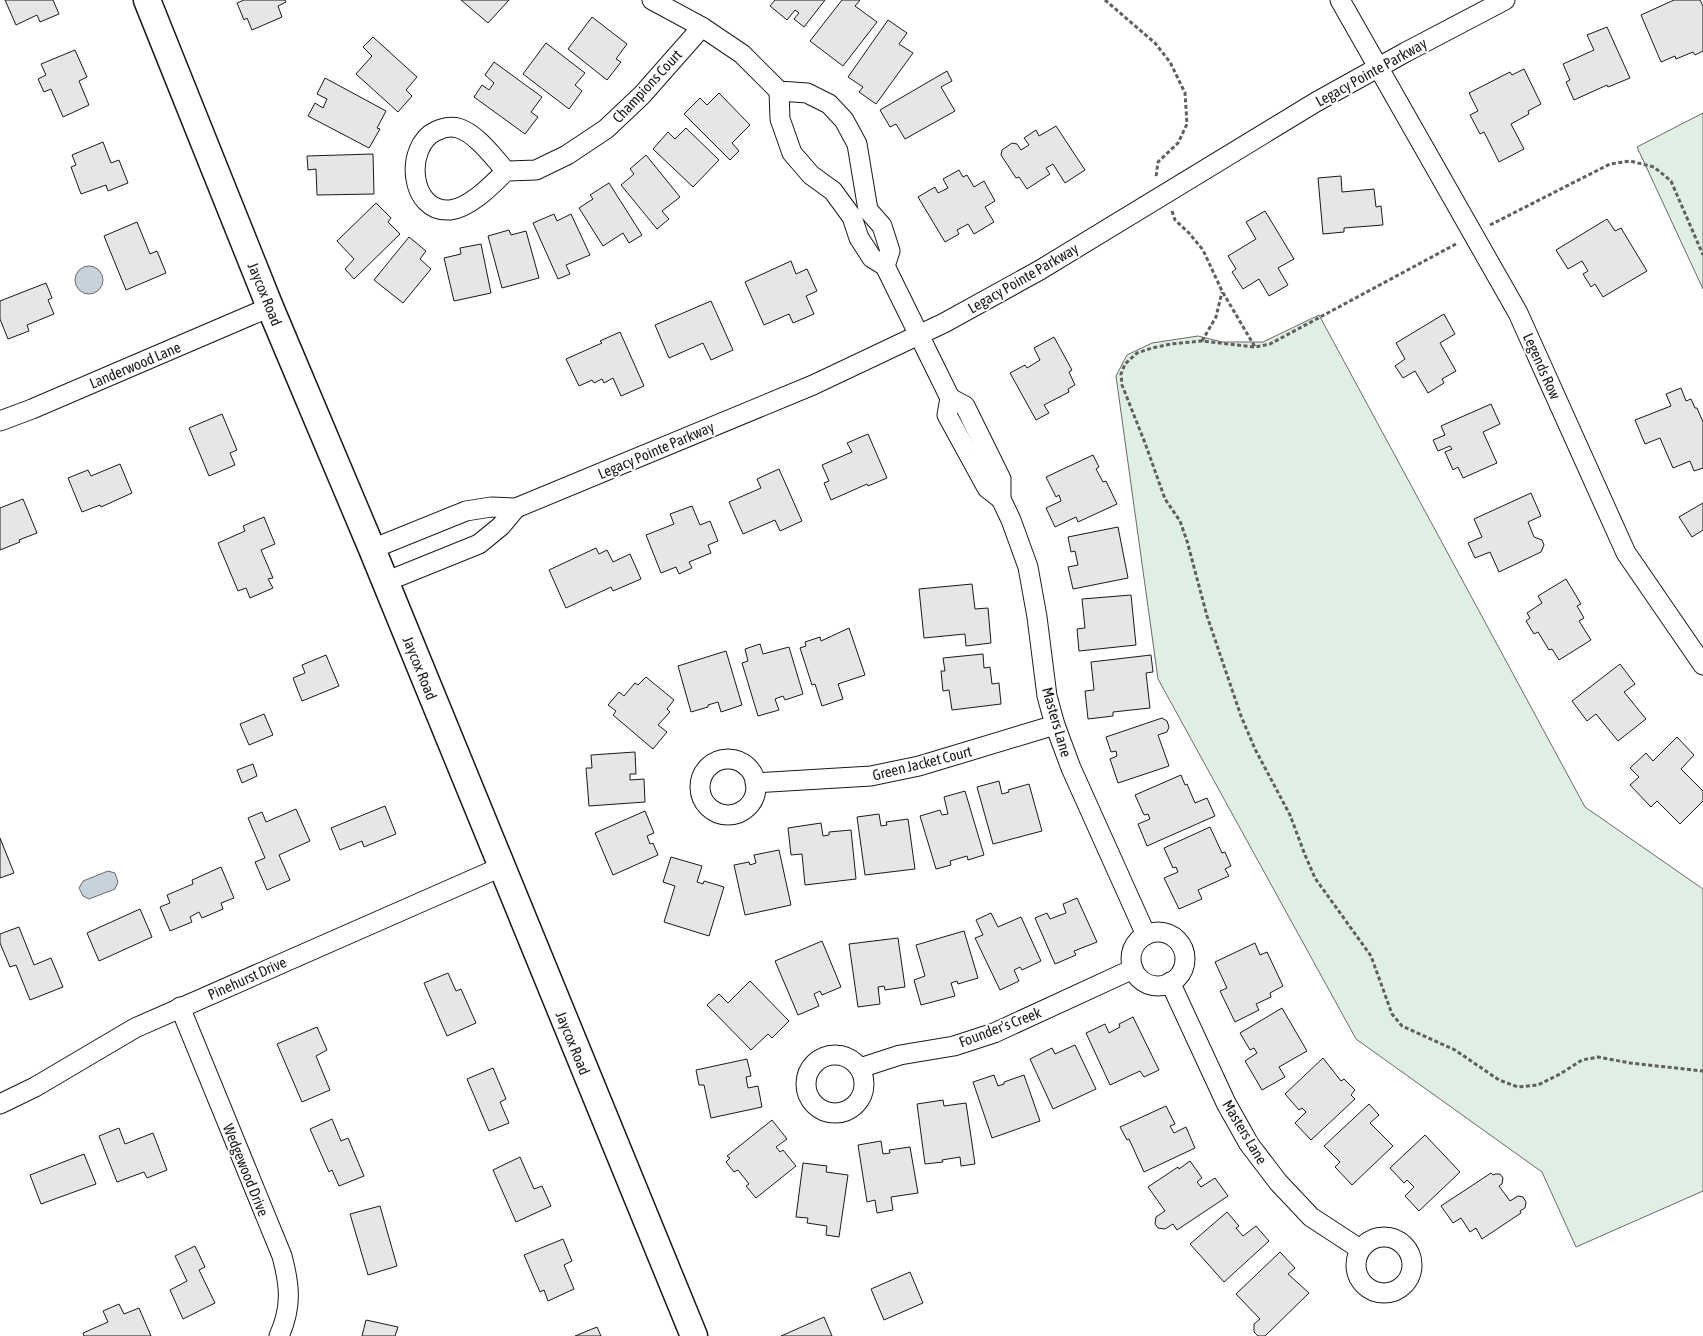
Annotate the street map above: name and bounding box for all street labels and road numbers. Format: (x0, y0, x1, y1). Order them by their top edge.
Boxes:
street label: Legacy Pointe Parkway (1312, 34, 1430, 110)
street label: Champions Court (609, 46, 685, 126)
street label: Legacy Pointe Parkway (965, 240, 1081, 316)
street label: Jaycox Road (245, 260, 285, 328)
street label: Legends Row (1520, 330, 1564, 402)
street label: Landerwood Lane (87, 338, 183, 392)
street label: Legacy Pointe Parkway (595, 418, 717, 482)
street label: Jaycox Road (400, 634, 440, 702)
street label: Masters Lane (1039, 685, 1075, 759)
street label: Green Jacket Court (871, 742, 973, 784)
street label: Pinehurst Drive (205, 953, 289, 1003)
street label: Founder's Creek (956, 1003, 1044, 1050)
street label: Jaycox Road (553, 1009, 593, 1077)
street label: Masters Lane (1219, 1097, 1271, 1167)
street label: Wedgewood Drive (220, 1121, 272, 1219)

